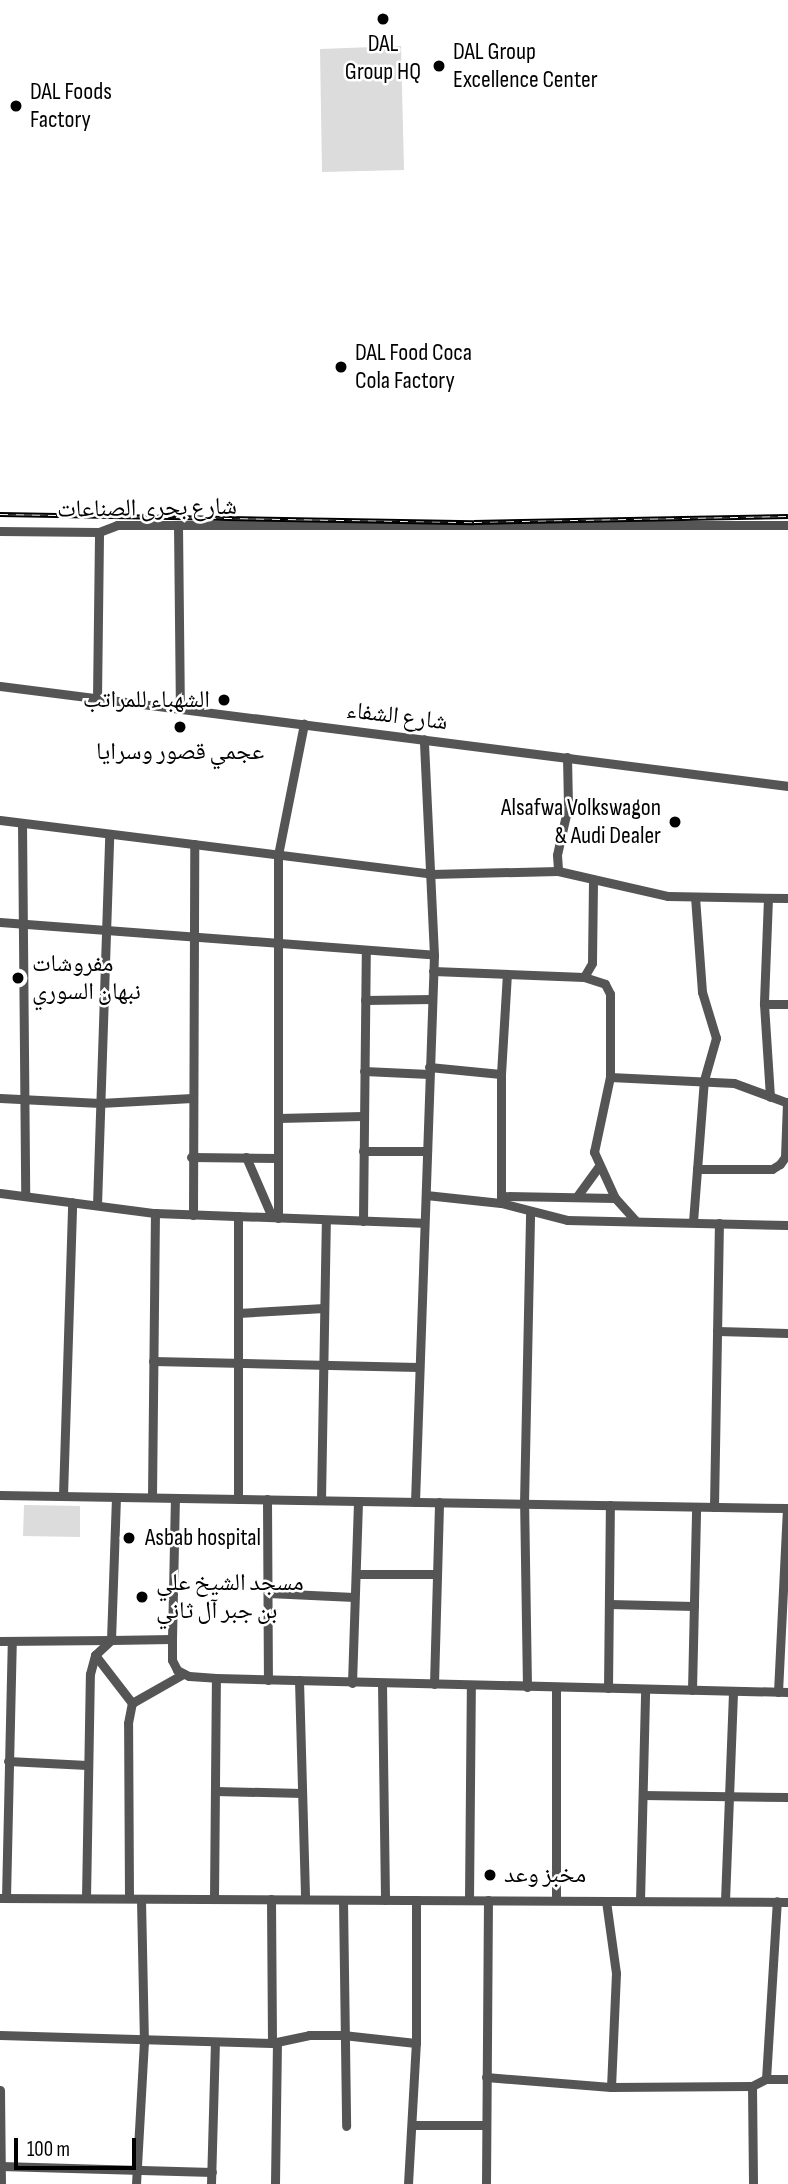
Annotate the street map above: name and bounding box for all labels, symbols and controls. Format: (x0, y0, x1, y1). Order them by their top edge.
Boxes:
marker: DAL Group HQ (375, 11, 391, 27)
place label: DAL Group HQ (345, 30, 421, 86)
place label: DAL Group Excellence Center (453, 38, 598, 94)
marker: DAL Group Excellence Center (431, 58, 447, 74)
place label: DAL Foods Factory (30, 78, 112, 134)
marker: DAL Foods Factory (8, 98, 24, 114)
place label: DAL Food Coca Cola Factory (355, 339, 472, 395)
marker: DAL Food Coca Cola Factory (333, 359, 349, 375)
street label: شارع بحرى الصناعات (57, 492, 237, 524)
place label: الشهباء للمراتب (83, 686, 210, 714)
marker: الشهباء للمراتب (216, 692, 232, 708)
street label: شارع الشفاء (345, 695, 449, 737)
marker: عجمي قصور وسرايا (172, 719, 188, 735)
place label: عجمي قصور وسرايا (96, 738, 264, 766)
place label: Alsafwa Volkswagon & Audi Dealer (501, 794, 661, 850)
marker: Alsafwa Volkswagon & Audi Dealer (667, 814, 683, 830)
place label: مفروشات نبهان السوري (32, 950, 141, 1006)
marker: مفروشات نبهان السوري (10, 970, 26, 986)
place label: Asbab hospital (145, 1524, 261, 1552)
marker: Asbab hospital (119, 1528, 139, 1548)
place label: مسجد الشيخ علي بن جبر آل ثاني (156, 1569, 304, 1625)
marker: مسجد الشيخ علي بن جبر آل ثاني (134, 1589, 150, 1605)
place label: مخبز وعد (504, 1861, 586, 1889)
marker: مخبز وعد (482, 1867, 498, 1883)
scale bar (18, 2124, 140, 2168)
text: 100 m (27, 2137, 70, 2162)

